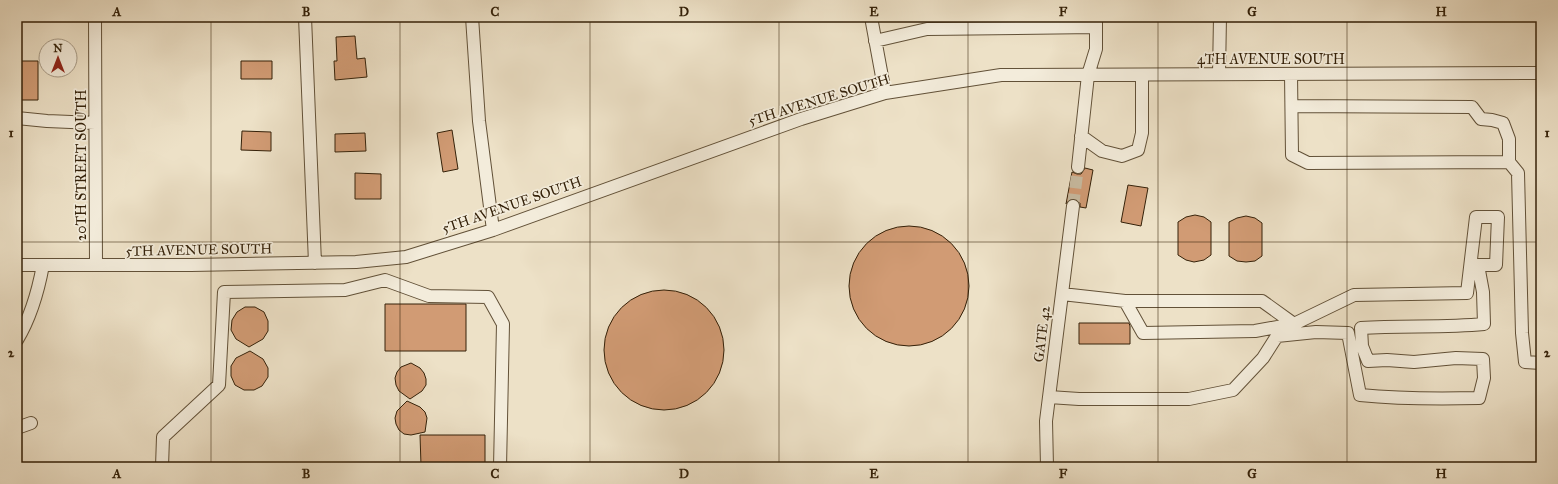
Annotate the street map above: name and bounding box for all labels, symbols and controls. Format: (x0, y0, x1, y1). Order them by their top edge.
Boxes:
text: A (112, 4, 122, 20)
text: B (302, 4, 311, 20)
text: C (491, 4, 500, 20)
text: D (679, 4, 689, 20)
text: E (869, 4, 879, 20)
text: F (1059, 4, 1068, 20)
text: G (1247, 4, 1257, 20)
text: H (1435, 4, 1447, 20)
north arrow (38, 38, 78, 78)
text: N (53, 42, 63, 55)
street label: 4TH AVENUE SOUTH (1197, 51, 1345, 68)
street label: 5TH AVENUE SOUTH (746, 70, 892, 130)
street label: 20TH STREET SOUTH (73, 89, 90, 241)
text: 1 (8, 125, 14, 141)
text: 1 (1544, 125, 1550, 141)
street label: 5TH AVENUE SOUTH (440, 173, 584, 237)
street label: 5TH AVENUE SOUTH (126, 240, 272, 260)
street label: GATE 42 (1030, 305, 1054, 363)
text: 2 (8, 345, 15, 361)
text: 2 (1544, 345, 1551, 361)
text: A (112, 466, 122, 482)
text: B (302, 466, 311, 482)
text: C (491, 466, 500, 482)
text: D (679, 466, 689, 482)
text: E (869, 466, 879, 482)
text: F (1059, 466, 1068, 482)
text: G (1247, 466, 1257, 482)
text: H (1435, 466, 1447, 482)

